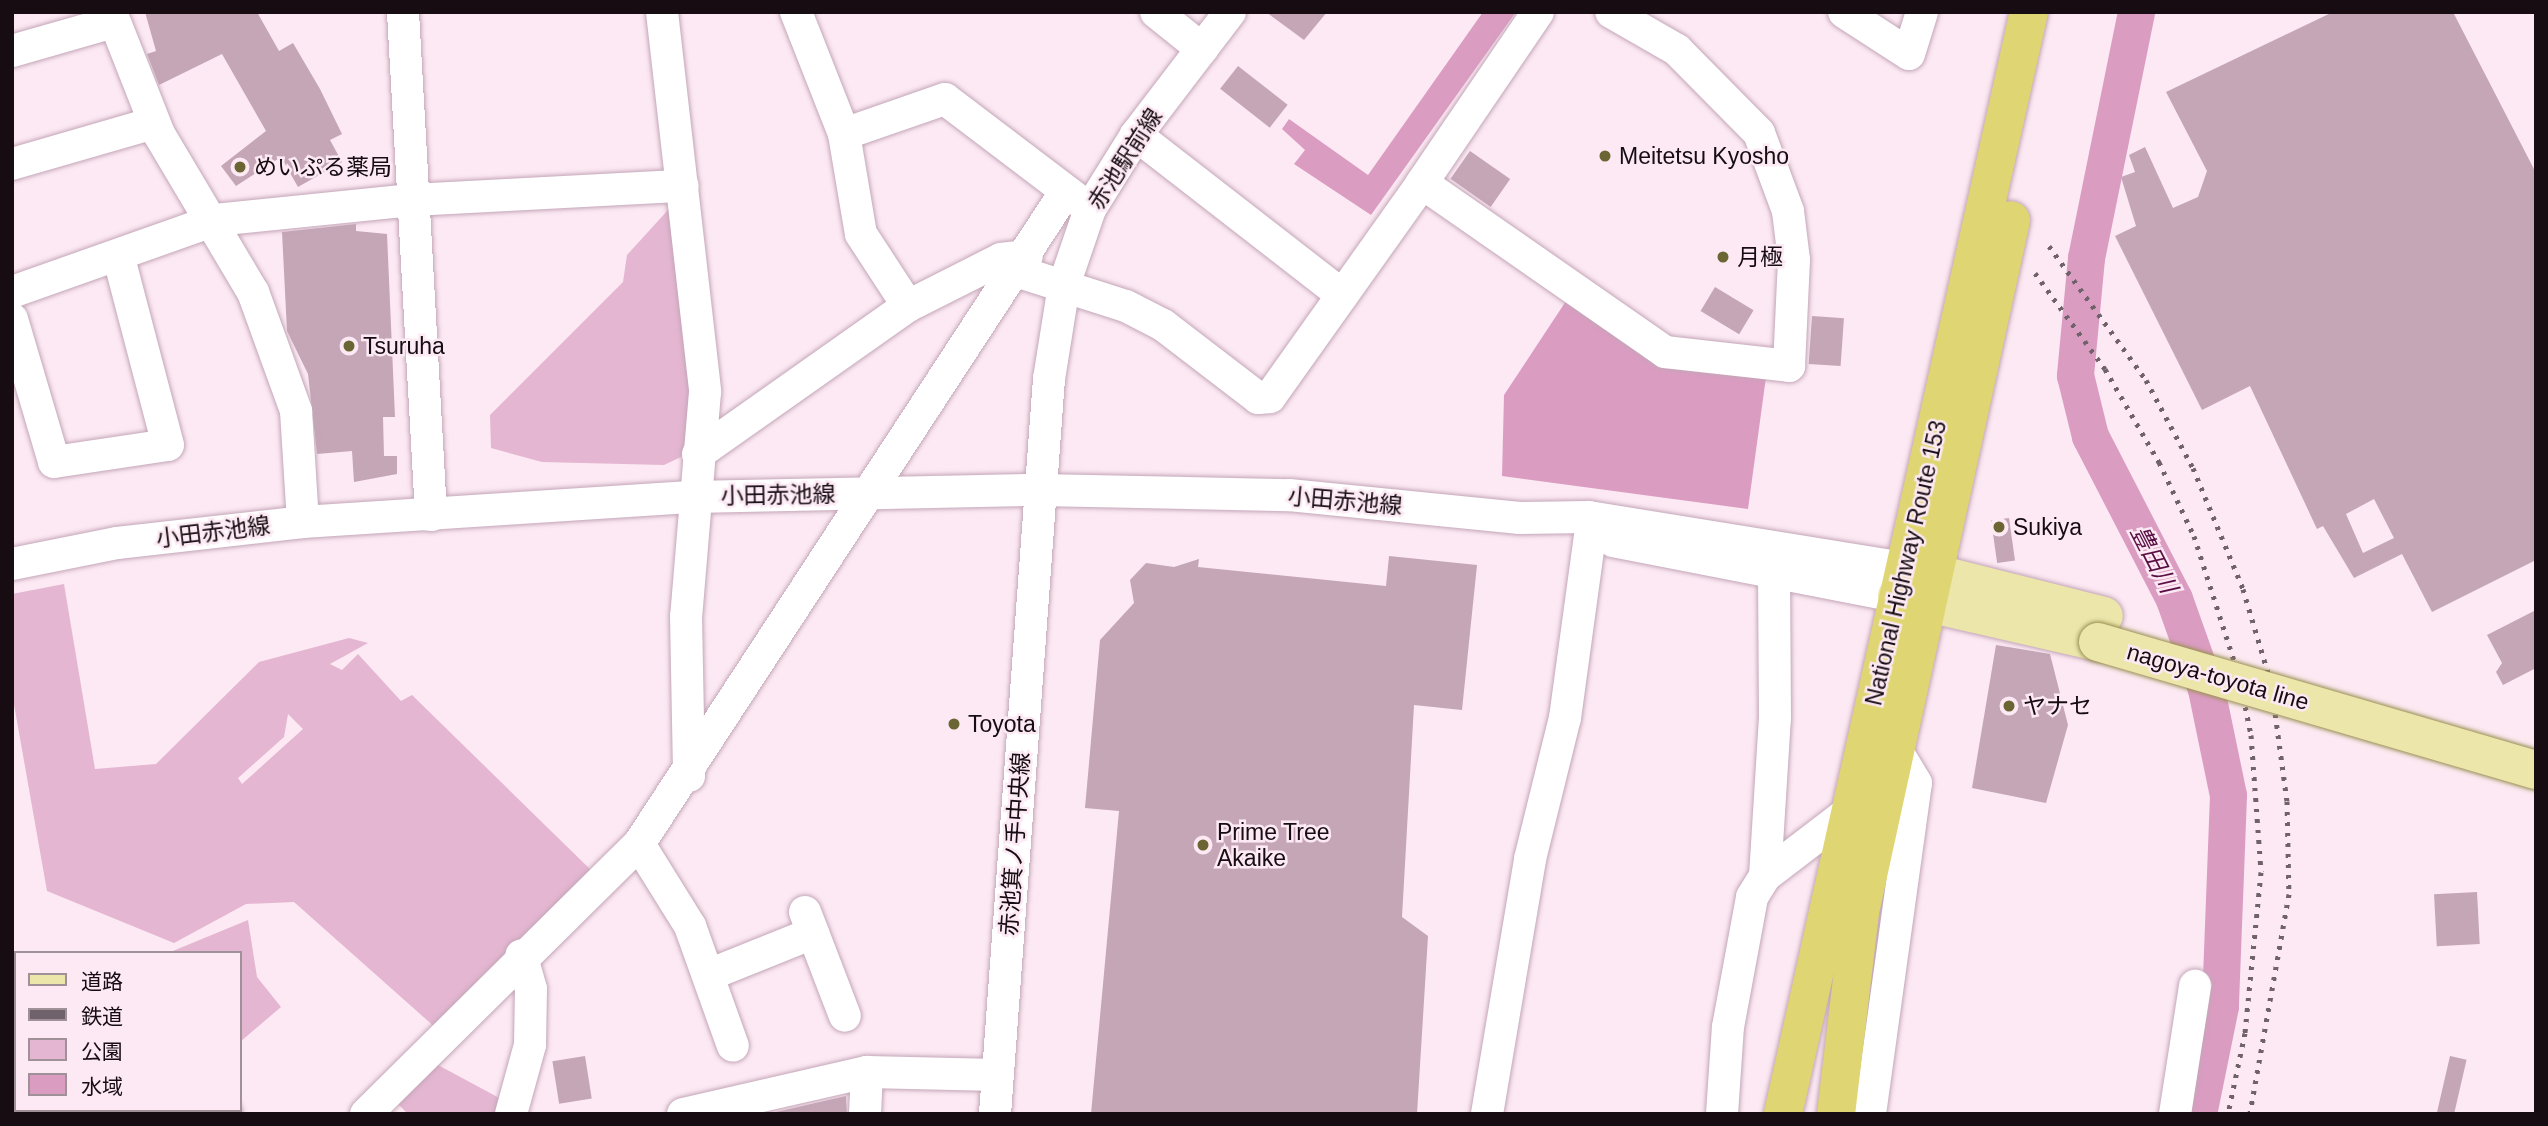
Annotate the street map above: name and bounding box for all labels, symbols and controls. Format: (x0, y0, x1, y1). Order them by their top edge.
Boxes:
street label: 赤池駅前線 (1082, 103, 1168, 215)
place label: Meitetsu Kyosho (1619, 142, 1789, 170)
marker: Meitetsu Kyosho (1597, 148, 1613, 164)
place label: めいぷる薬局 (254, 153, 392, 181)
marker: めいぷる薬局 (232, 159, 248, 175)
place label: 月極 (1737, 243, 1783, 271)
marker: 月極 (1715, 249, 1731, 265)
place label: Tsuruha (363, 332, 445, 360)
marker: Tsuruha (341, 338, 357, 354)
street label: National Highway Route 153 (1860, 418, 1952, 708)
street label: 小田赤池線 (720, 480, 836, 510)
street label: 小田赤池線 (1287, 482, 1403, 520)
street label: 小田赤池線 (154, 511, 272, 553)
place label: Sukiya (2013, 513, 2082, 541)
marker: Sukiya (1991, 519, 2007, 535)
water label: 豊田川 (2125, 520, 2183, 598)
street label: nagoya-toyota line (2124, 638, 2312, 716)
place label: ヤナセ (2023, 692, 2092, 720)
marker: ヤナセ (2001, 698, 2017, 714)
place label: Toyota (968, 710, 1036, 738)
marker: Toyota (946, 716, 962, 732)
street label: 赤池箕ノ手中央線 (995, 751, 1035, 937)
place label: Prime Tree Akaike (1217, 818, 1330, 872)
marker: Prime Tree Akaike (1195, 837, 1211, 853)
legend (14, 951, 242, 1112)
text: 道路 (81, 970, 123, 993)
text: 鉄道 (81, 1005, 123, 1028)
text: 公園 (81, 1040, 123, 1063)
text: 水域 (81, 1075, 123, 1098)

